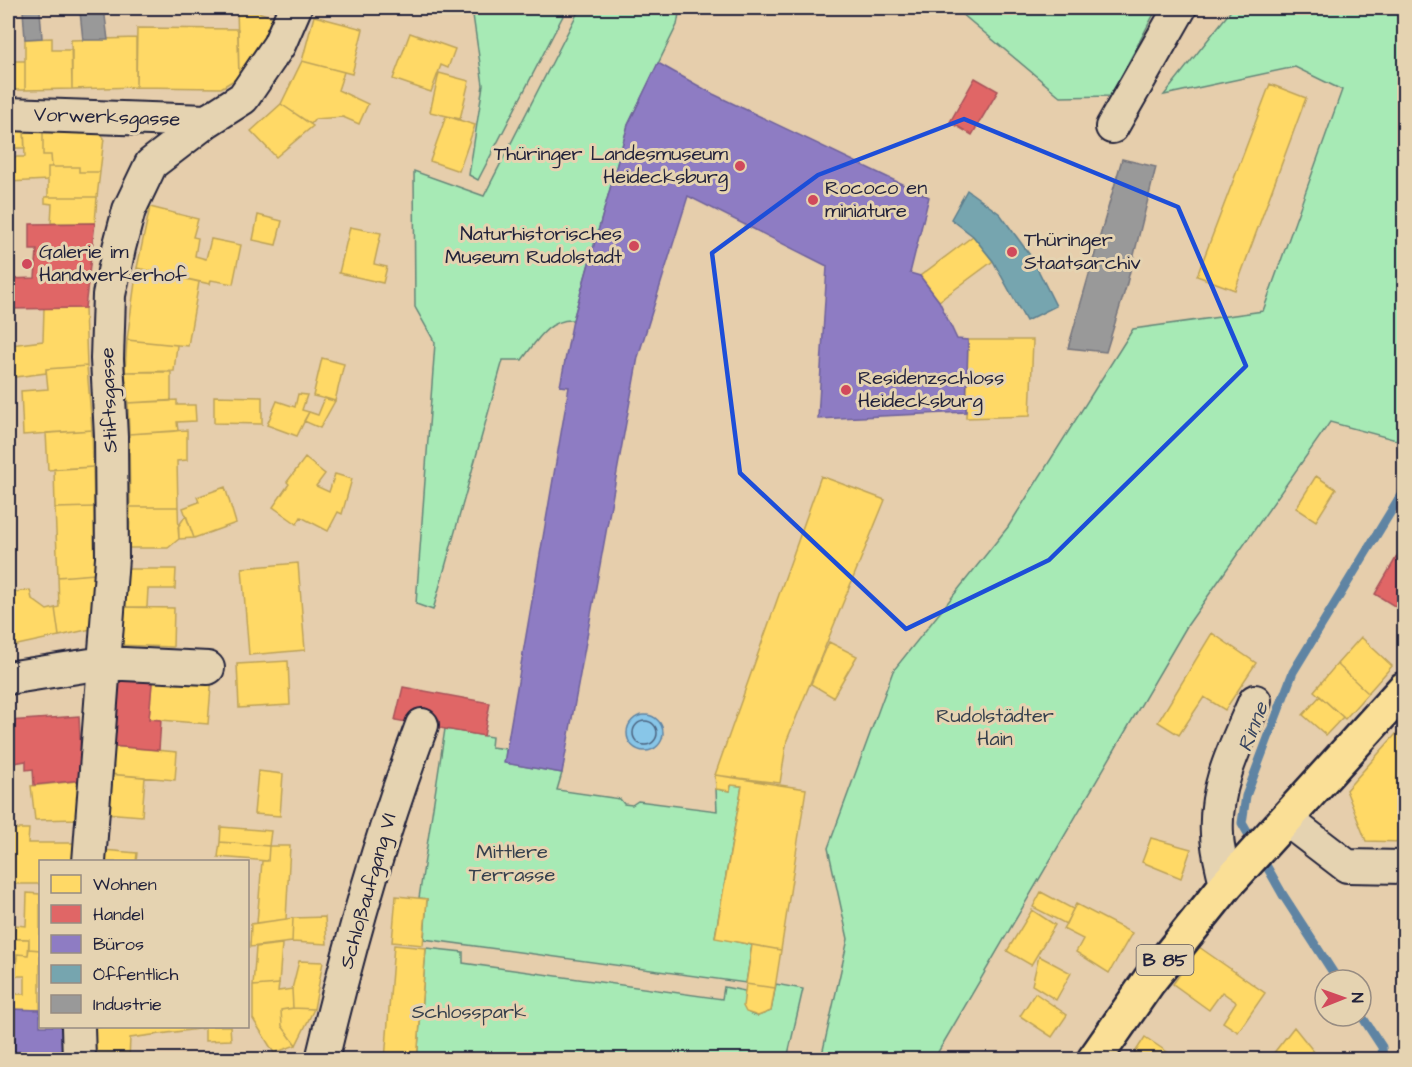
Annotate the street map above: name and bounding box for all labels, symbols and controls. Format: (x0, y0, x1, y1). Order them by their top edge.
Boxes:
street label: Vorwerksgasse (33, 100, 181, 135)
place label: Thüringer Landesmuseum Heidecksburg (494, 140, 728, 192)
marker: Thüringer Landesmuseum Heidecksburg (733, 159, 747, 173)
place label: Rococo en miniature (825, 174, 927, 225)
marker: Rococo en miniature (806, 193, 820, 207)
place label: Naturhistorisches Museum Rudolstadt (445, 220, 622, 271)
place label: Thüringer Staatsarchiv (1024, 226, 1141, 277)
place label: Galerie im Handwerkerhof (39, 238, 187, 289)
marker: Naturhistorisches Museum Rudolstadt (627, 239, 641, 253)
marker: Thüringer Staatsarchiv (1005, 245, 1019, 259)
marker: Galerie im Handwerkerhof (20, 257, 34, 271)
street label: Stiftsgasse (93, 347, 126, 453)
place label: Residenzschloss Heidecksburg (858, 364, 1004, 416)
marker: Residenzschloss Heidecksburg (839, 383, 853, 397)
water label: Rinne (1230, 697, 1276, 756)
park label: Rudolstädter Hain (936, 702, 1054, 753)
street label: Schloßaufgang VI (332, 810, 405, 972)
park label: Mittlere Terrasse (469, 838, 555, 889)
legend (39, 860, 249, 1028)
text: Wohnen (93, 872, 157, 897)
text: Handel (93, 902, 144, 927)
text: Büros (93, 932, 144, 957)
road number: B 85 (1136, 945, 1194, 975)
text: Öffentlich (93, 962, 178, 987)
north arrow (1313, 968, 1373, 1028)
text: Industrie (93, 992, 162, 1017)
text: N (1346, 993, 1368, 1003)
park label: Schlosspark (412, 998, 526, 1026)

